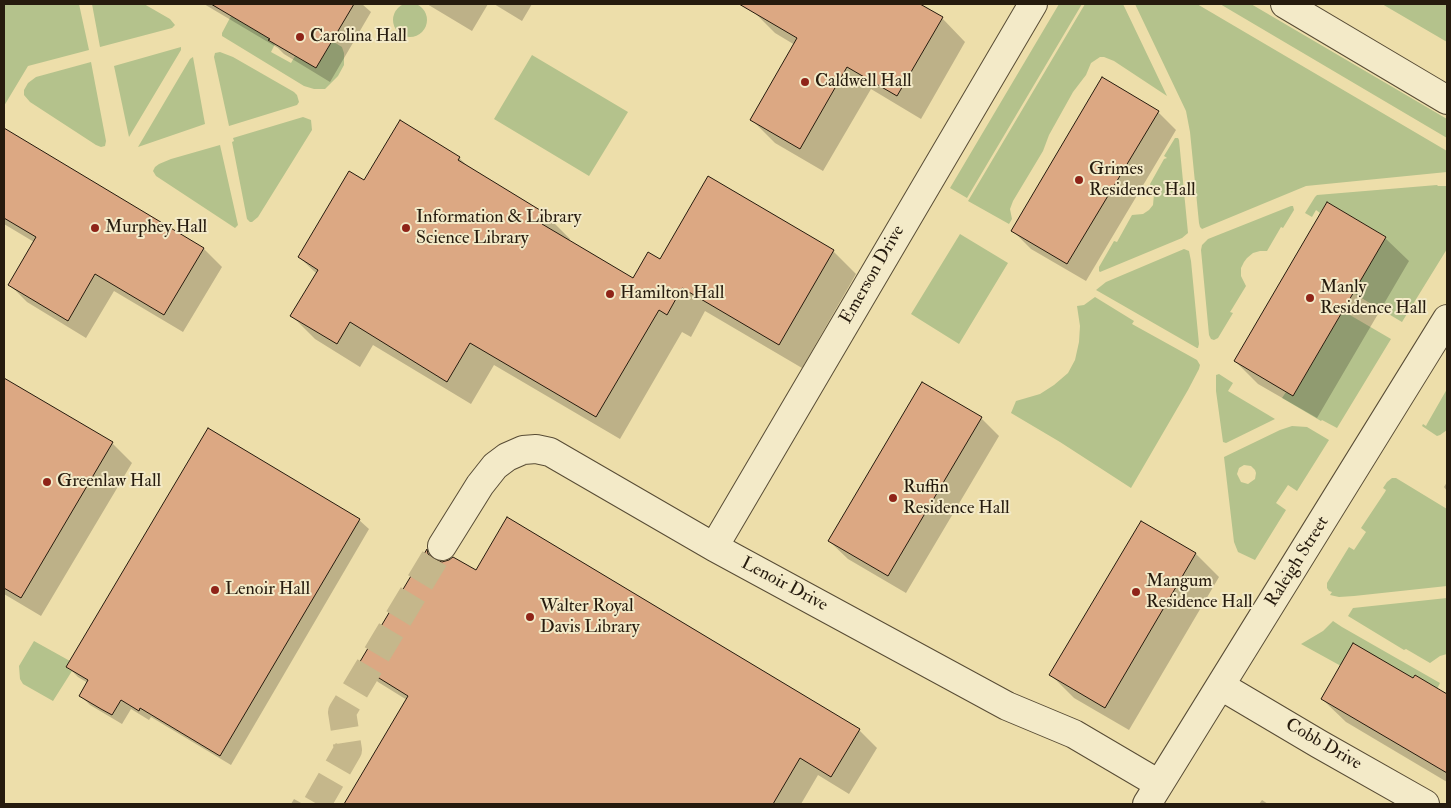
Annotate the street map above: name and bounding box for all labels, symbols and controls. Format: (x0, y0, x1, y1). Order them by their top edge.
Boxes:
place label: Carolina Hall (310, 26, 407, 48)
marker: Carolina Hall (294, 31, 306, 43)
place label: Caldwell Hall (815, 71, 912, 93)
marker: Caldwell Hall (799, 76, 811, 88)
place label: Grimes Residence Hall (1089, 159, 1196, 202)
marker: Grimes Residence Hall (1073, 174, 1085, 186)
place label: Information & Library Science Library (416, 207, 581, 250)
place label: Murphey Hall (105, 217, 207, 239)
marker: Murphey Hall (89, 222, 101, 234)
marker: Information & Library Science Library (400, 222, 412, 234)
street label: Emerson Drive (836, 222, 910, 328)
place label: Manly Residence Hall (1320, 277, 1427, 320)
place label: Hamilton Hall (620, 283, 724, 305)
marker: Hamilton Hall (604, 288, 616, 300)
marker: Manly Residence Hall (1304, 292, 1316, 304)
place label: Greenlaw Hall (57, 471, 161, 493)
marker: Greenlaw Hall (41, 476, 53, 488)
place label: Ruffin Residence Hall (903, 477, 1010, 520)
marker: Ruffin Residence Hall (887, 492, 899, 504)
street label: Raleigh Street (1262, 513, 1334, 611)
street label: Lenoir Drive (737, 553, 831, 617)
place label: Mangum Residence Hall (1146, 571, 1253, 614)
place label: Lenoir Hall (225, 579, 310, 601)
marker: Lenoir Hall (209, 584, 221, 596)
marker: Mangum Residence Hall (1130, 586, 1142, 598)
place label: Walter Royal Davis Library (540, 596, 640, 638)
marker: Walter Royal Davis Library (524, 611, 536, 623)
street label: Cobb Drive (1281, 715, 1365, 775)

